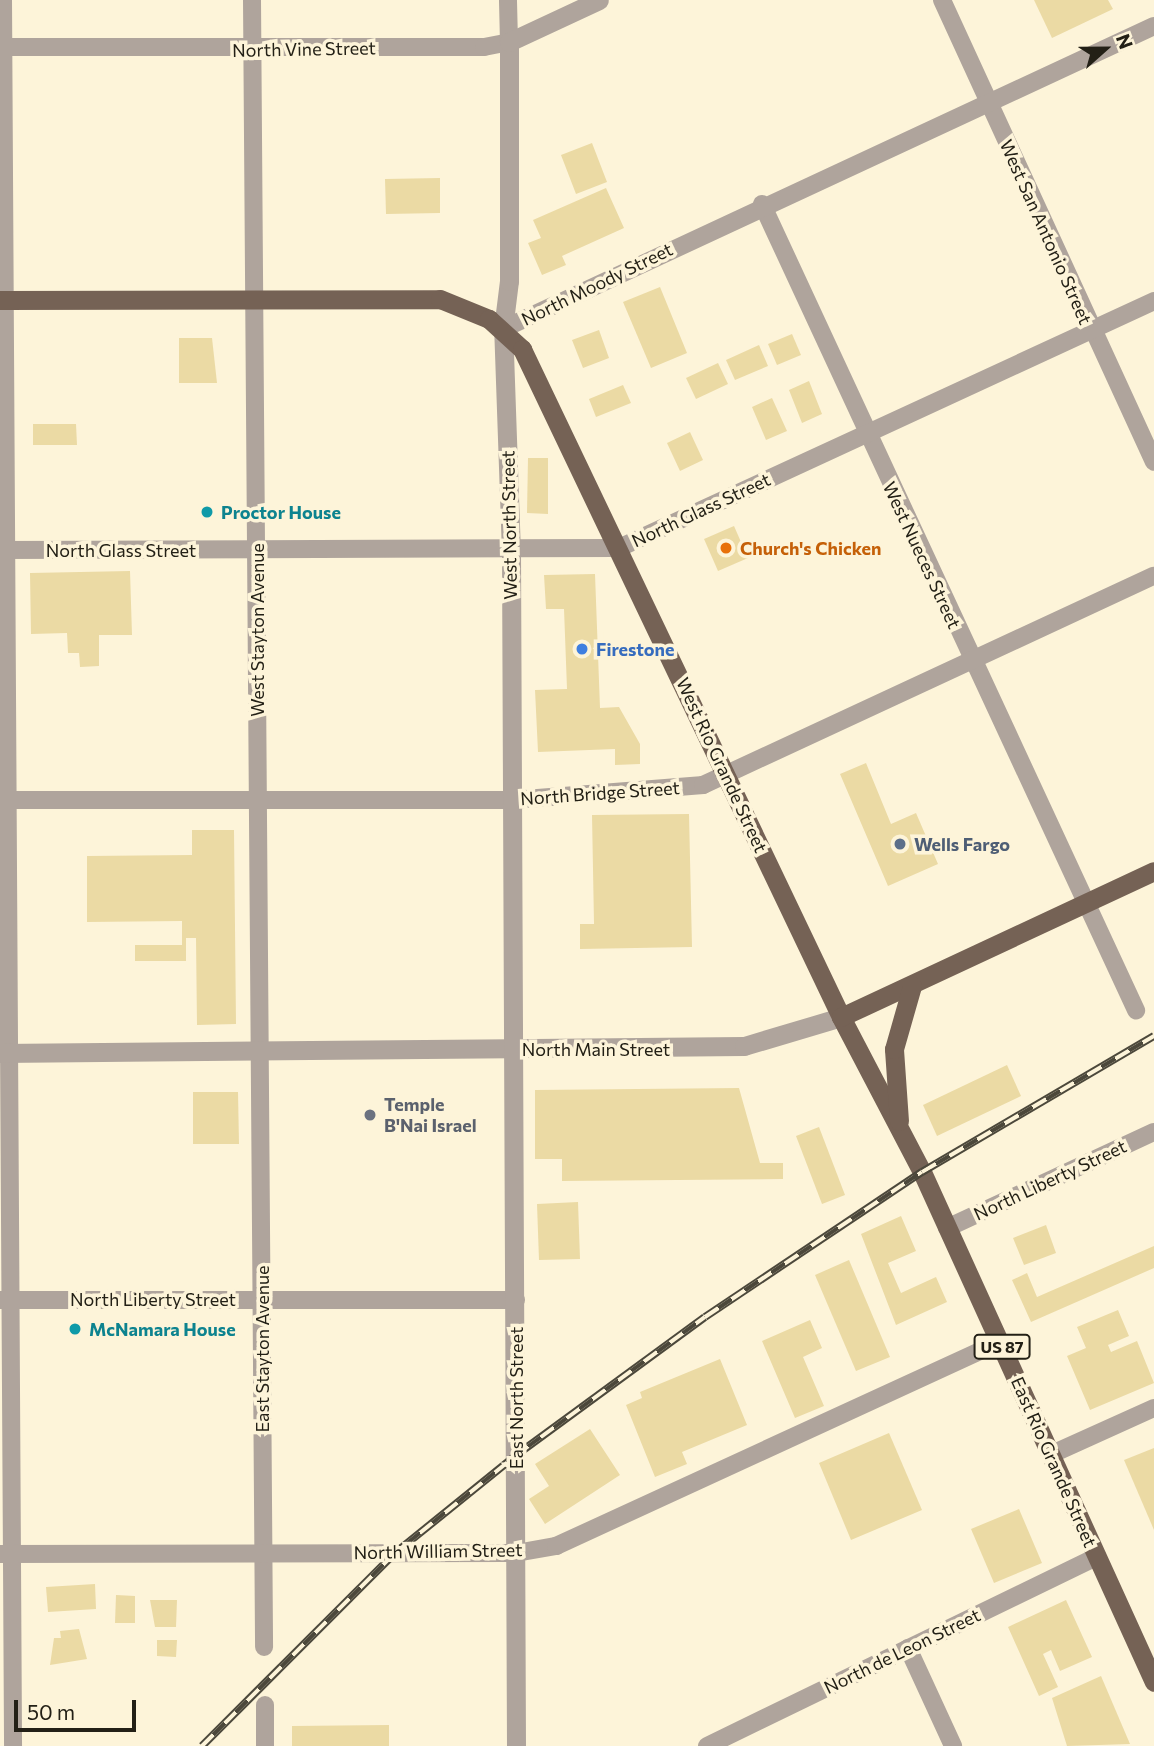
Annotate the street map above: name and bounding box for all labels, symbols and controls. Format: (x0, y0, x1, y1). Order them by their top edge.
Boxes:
north arrow (1070, 14, 1140, 84)
text: N (1112, 31, 1138, 52)
street label: North Vine Street (232, 37, 376, 61)
street label: West San Antonio Street (995, 136, 1097, 328)
street label: North Moody Street (518, 238, 676, 330)
street label: West North Street (497, 450, 521, 600)
street label: North Glass Street (628, 468, 774, 552)
street label: West Nueces Street (878, 478, 966, 632)
place label: Proctor House (221, 501, 341, 523)
marker: Proctor House (199, 504, 215, 520)
place label: Church's Chicken (740, 537, 881, 559)
street label: North Glass Street (46, 539, 196, 561)
marker: Church's Chicken (718, 540, 734, 556)
street label: West Stayton Avenue (246, 543, 268, 717)
place label: Firestone (596, 638, 675, 660)
marker: Firestone (574, 641, 590, 657)
street label: West Rio Grande Street (672, 674, 772, 856)
street label: North Bridge Street (519, 777, 681, 809)
place label: Wells Fargo (914, 833, 1010, 855)
marker: Wells Fargo (892, 836, 908, 852)
street label: North Main Street (522, 1038, 670, 1060)
place label: Temple B'Nai Israel (384, 1094, 477, 1136)
marker: Temple B'Nai Israel (362, 1107, 378, 1123)
street label: North Liberty Street (970, 1135, 1130, 1225)
street label: East Stayton Avenue (251, 1265, 273, 1433)
street label: North Liberty Street (70, 1288, 236, 1310)
place label: McNamara House (89, 1318, 236, 1340)
marker: McNamara House (67, 1321, 83, 1337)
street label: East North Street (505, 1327, 527, 1469)
road number: US 87 (972, 1334, 1032, 1359)
street label: East Rio Grande Street (1007, 1374, 1101, 1550)
street label: North William Street (353, 1539, 523, 1563)
street label: North de Leon Street (820, 1604, 984, 1698)
scale bar (18, 1686, 140, 1730)
text: 50 m (27, 1699, 75, 1724)

